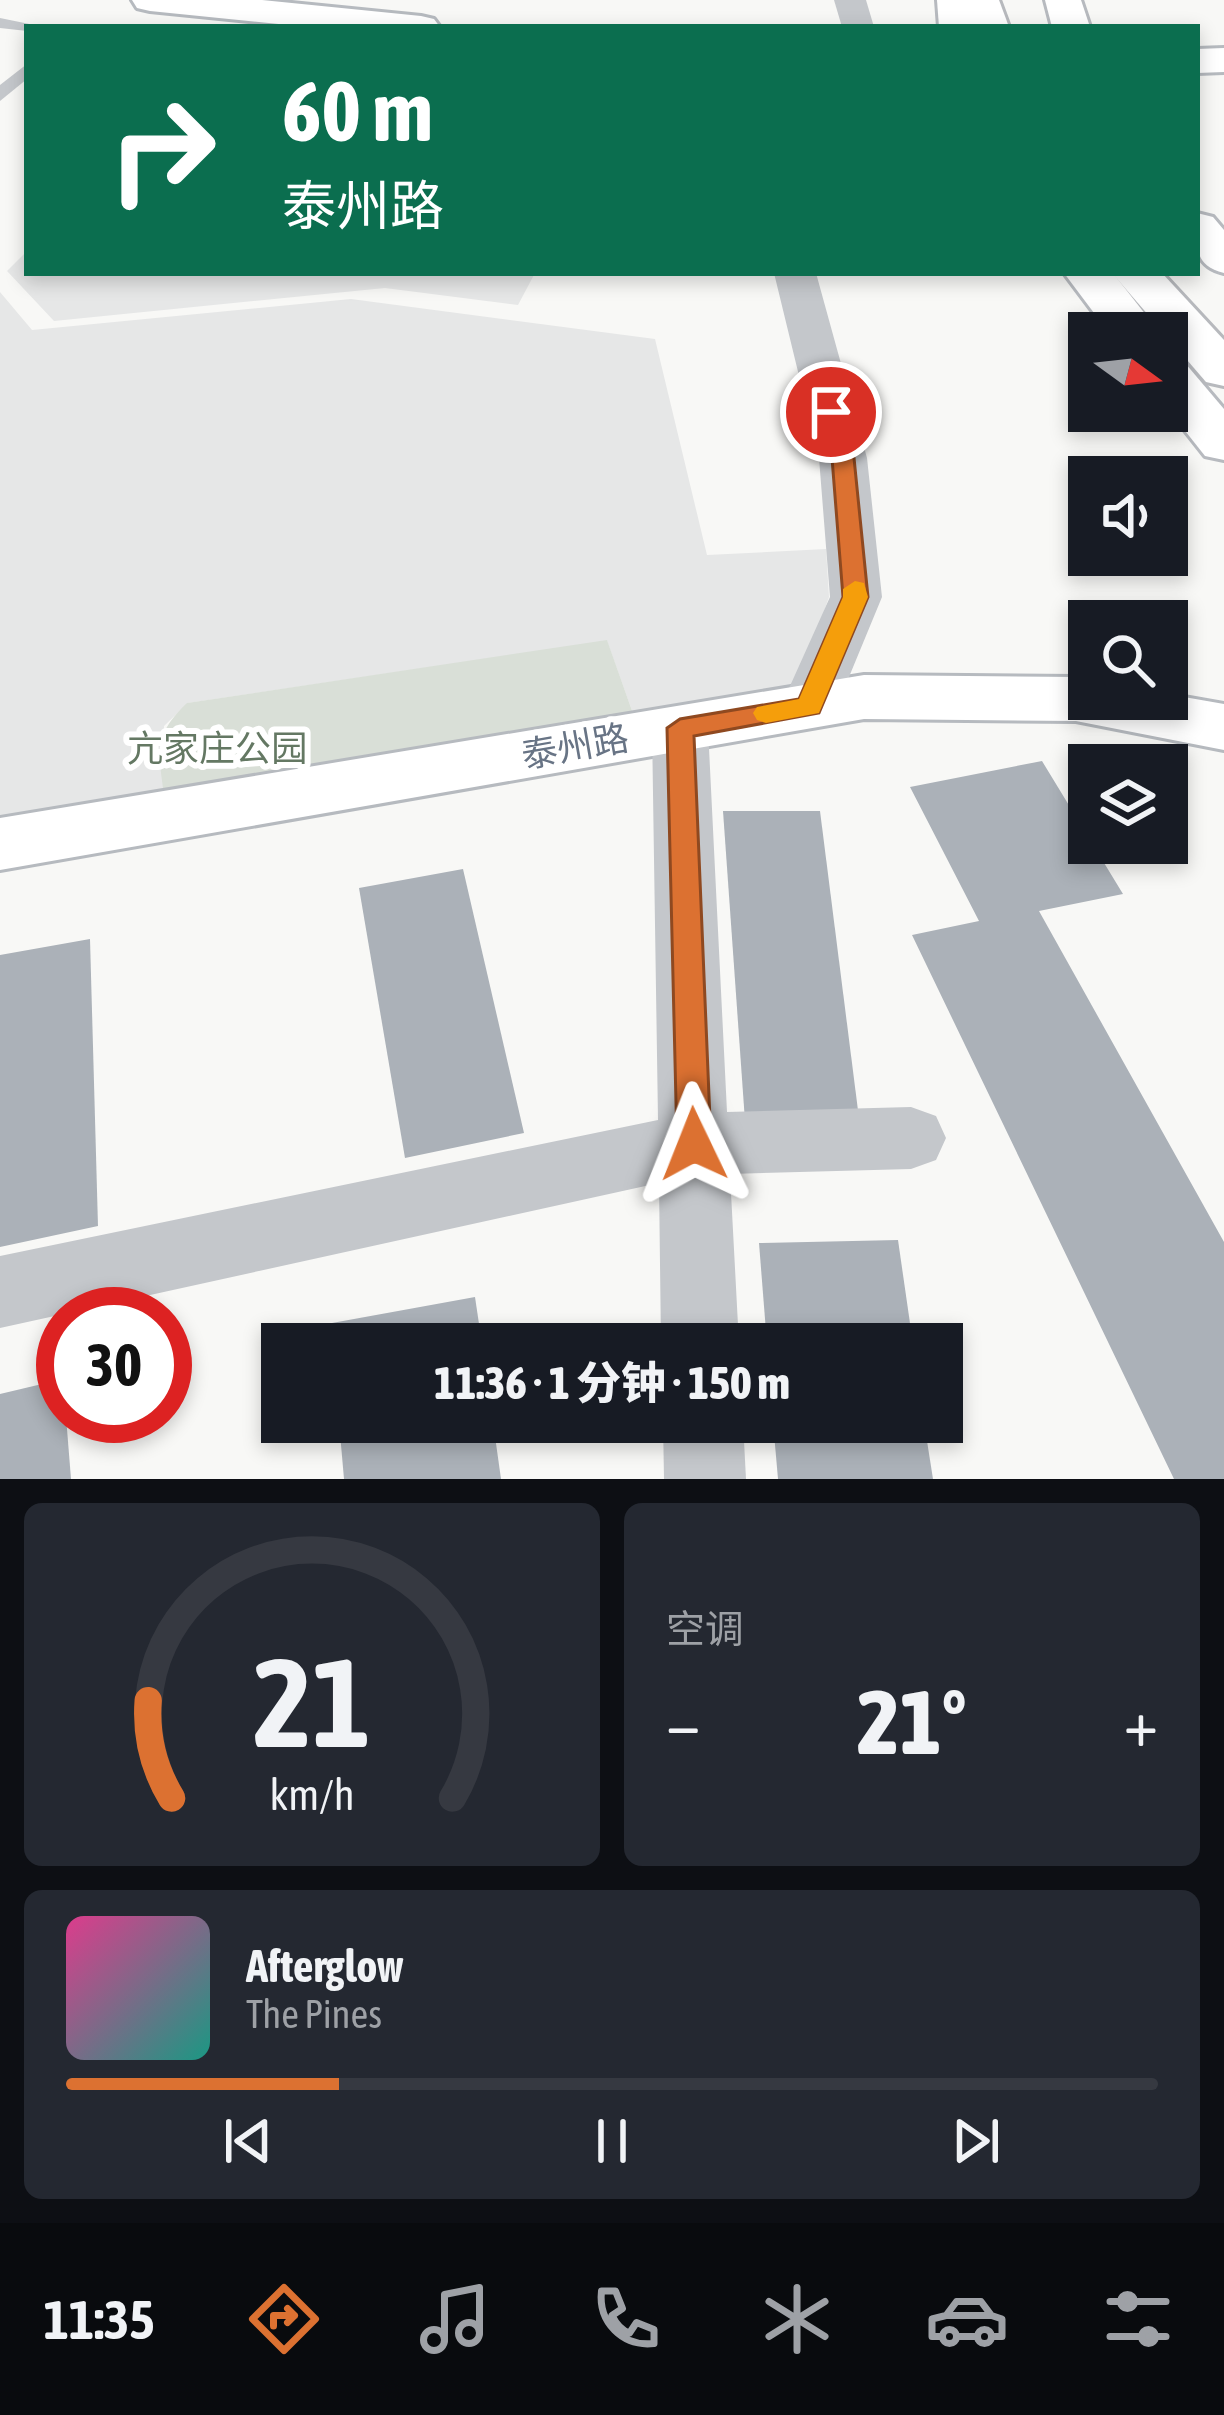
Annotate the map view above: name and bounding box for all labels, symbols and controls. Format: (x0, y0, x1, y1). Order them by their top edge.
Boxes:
text: 60 m (282, 63, 433, 159)
icon: right (84, 72, 240, 228)
text: 泰州路 (282, 175, 444, 236)
north arrow (1068, 312, 1188, 432)
map controls (1068, 312, 1188, 864)
pin (780, 361, 882, 463)
icon: arrive (798, 379, 864, 445)
button: sound (1068, 456, 1188, 576)
button: search (1068, 600, 1188, 720)
street label: 泰州路 (518, 716, 632, 776)
park label: 亢家庄公园 (127, 727, 307, 769)
button: layers (1068, 744, 1188, 864)
position arrow (631, 1081, 757, 1207)
speed limit sign: 30 (36, 1287, 192, 1443)
text: 11:36 · 1 分钟 · 150 m (434, 1357, 790, 1409)
text: 空调 (666, 1607, 744, 1651)
text: 21 (253, 1630, 371, 1773)
text: 21° (857, 1670, 967, 1773)
text: − (666, 1684, 700, 1760)
text: + (1124, 1684, 1158, 1760)
text: km/h (269, 1769, 355, 1818)
text: Afterglow (246, 1940, 404, 1992)
text: The Pines (246, 1992, 382, 2036)
icon: previous (215, 2108, 281, 2174)
icon: pause (579, 2108, 645, 2174)
icon: next (943, 2108, 1009, 2174)
icon: directions (242, 2277, 326, 2361)
icon: music (413, 2277, 497, 2361)
icon: phone (584, 2277, 668, 2361)
icon: climate (755, 2277, 839, 2361)
icon: car (925, 2277, 1009, 2361)
icon: filters (1096, 2277, 1180, 2361)
text: 11:35 (43, 2289, 155, 2350)

